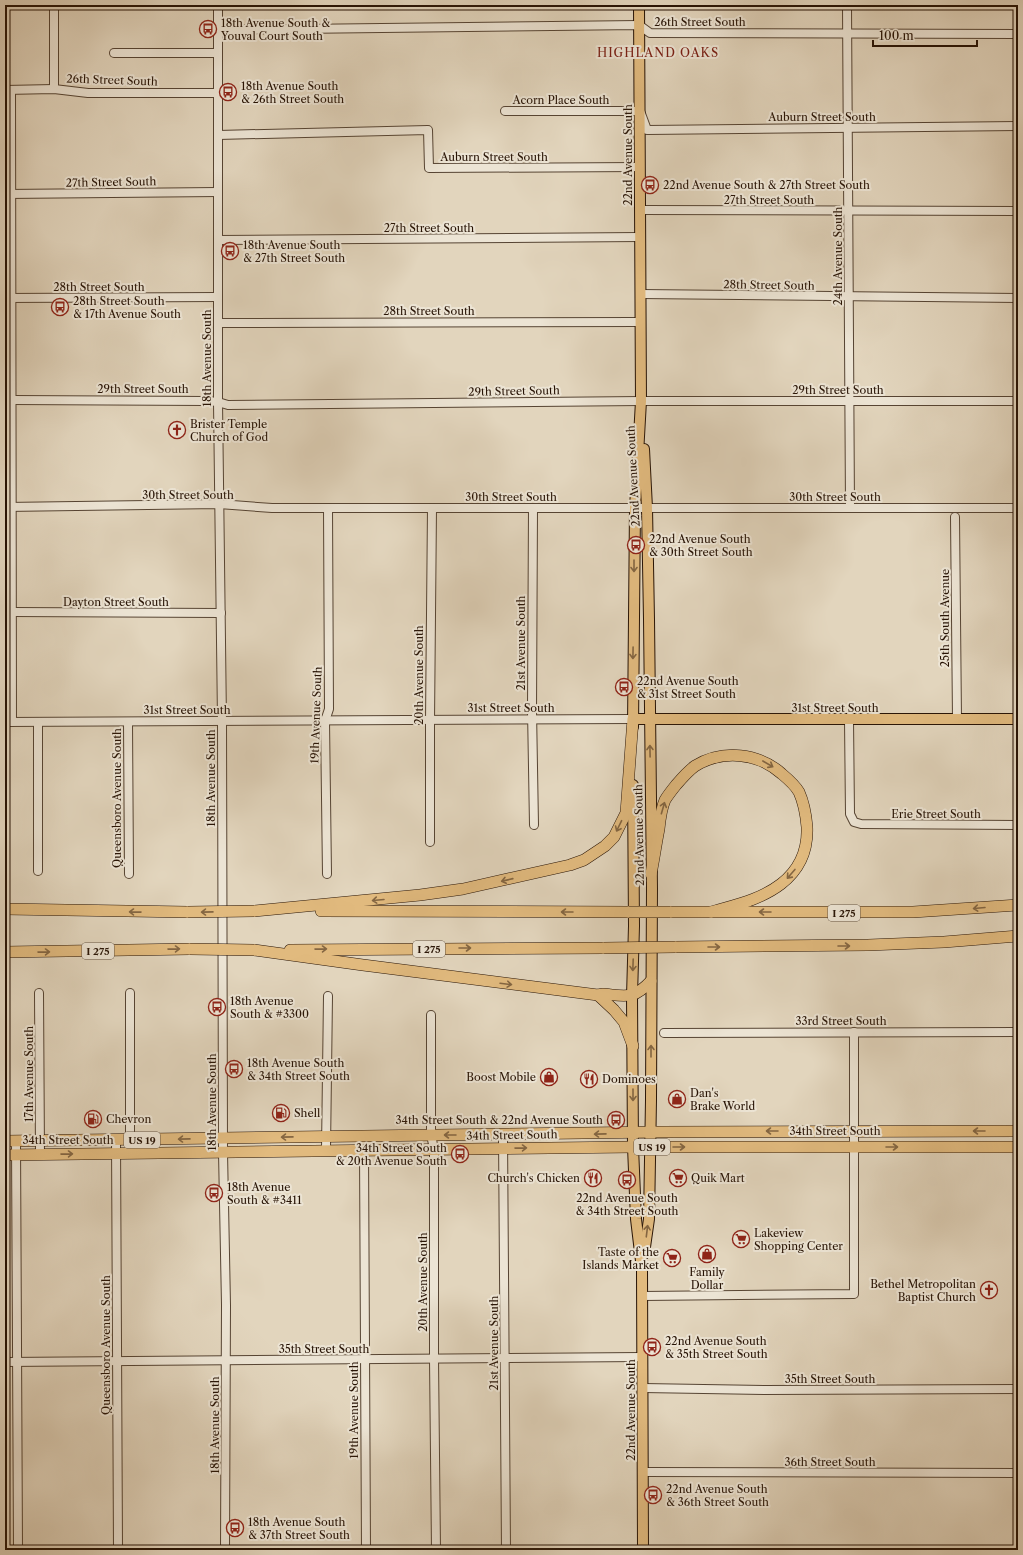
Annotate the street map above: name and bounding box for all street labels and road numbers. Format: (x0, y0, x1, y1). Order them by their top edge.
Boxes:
street label: 26th Street South (654, 15, 746, 29)
street label: 26th Street South (66, 71, 158, 89)
street label: Acorn Place South (511, 93, 610, 107)
street label: 22nd Avenue South (621, 104, 635, 206)
street label: Auburn Street South (767, 110, 876, 124)
street label: Auburn Street South (439, 150, 548, 164)
street label: 27th Street South (66, 174, 156, 190)
street label: 27th Street South (724, 193, 814, 207)
street label: 24th Avenue South (831, 206, 845, 305)
street label: 27th Street South (384, 221, 474, 235)
street label: 28th Street South (723, 277, 815, 293)
street label: 28th Street South (53, 280, 145, 294)
street label: 28th Street South (383, 304, 475, 318)
street label: 18th Avenue South (200, 309, 214, 407)
street label: 29th Street South (97, 382, 189, 396)
street label: 29th Street South (468, 383, 560, 399)
street label: 29th Street South (792, 383, 884, 397)
street label: 22nd Avenue South (623, 425, 643, 527)
street label: 30th Street South (142, 488, 234, 502)
street label: 30th Street South (465, 490, 557, 504)
street label: 30th Street South (789, 490, 881, 504)
street label: 25th South Avenue (938, 569, 952, 667)
street label: Dayton Street South (63, 595, 169, 609)
street label: 21st Avenue South (514, 595, 528, 690)
street label: 20th Avenue South (412, 625, 426, 725)
street label: 19th Avenue South (307, 666, 325, 764)
street label: 31st Street South (467, 701, 555, 715)
street label: 31st Street South (791, 701, 879, 715)
street label: 31st Street South (143, 703, 231, 717)
street label: Queensboro Avenue South (110, 728, 124, 868)
street label: 18th Avenue South (204, 729, 218, 827)
street label: 22nd Avenue South (631, 784, 647, 886)
street label: Erie Street South (891, 807, 981, 821)
road number: I 275 (828, 905, 860, 921)
road number: I 275 (413, 941, 445, 957)
road number: I 275 (82, 943, 114, 959)
street label: 33rd Street South (795, 1014, 887, 1028)
street label: 17th Avenue South (22, 1026, 36, 1122)
street label: 18th Avenue South (205, 1053, 219, 1151)
street label: 34th Street South (789, 1124, 881, 1138)
street label: 34th Street South (466, 1127, 558, 1143)
road number: US 19 (124, 1132, 160, 1148)
street label: 34th Street South (22, 1133, 114, 1147)
road number: US 19 (634, 1139, 670, 1155)
street label: 20th Avenue South (416, 1232, 430, 1332)
street label: Queensboro Avenue South (99, 1275, 113, 1415)
street label: 21st Avenue South (487, 1295, 501, 1390)
street label: 35th Street South (279, 1342, 369, 1356)
street label: 22nd Avenue South (624, 1359, 638, 1461)
street label: 19th Avenue South (347, 1361, 361, 1459)
street label: 35th Street South (785, 1372, 875, 1386)
street label: 18th Avenue South (208, 1376, 222, 1474)
street label: 36th Street South (784, 1455, 876, 1469)

